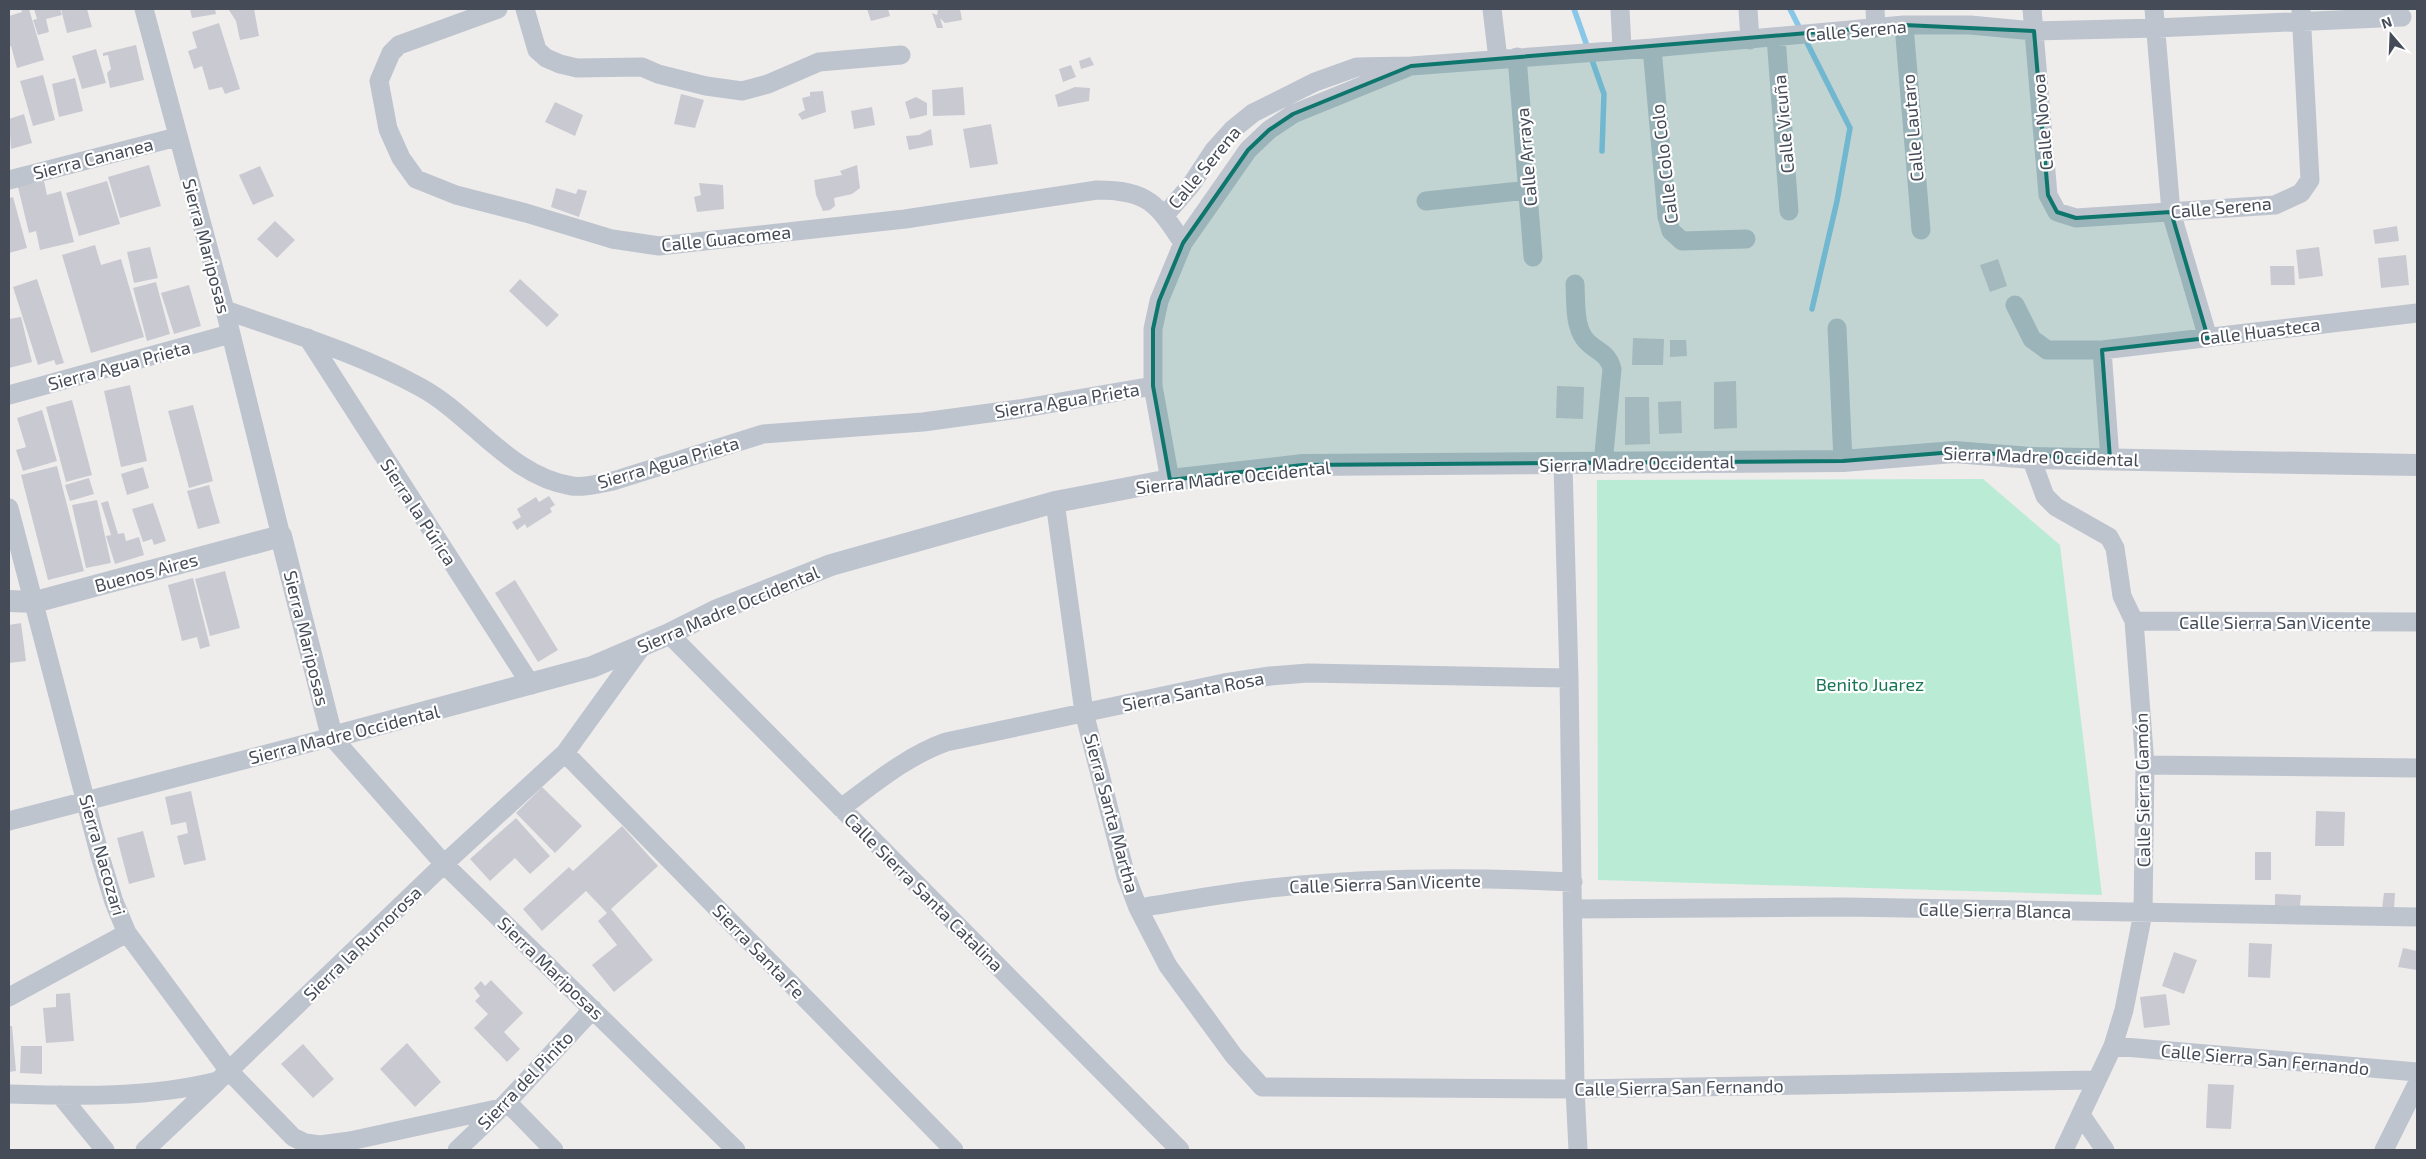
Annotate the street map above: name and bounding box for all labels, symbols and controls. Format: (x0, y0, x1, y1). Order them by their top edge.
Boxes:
north arrow (2366, 10, 2416, 60)
text: N (2379, 13, 2394, 32)
street label: Calle Serena (1805, 15, 1907, 45)
street label: Calle Lautaro (1896, 73, 1928, 183)
street label: Calle Novoa (2027, 73, 2057, 171)
street label: Calle Vicuña (1768, 74, 1798, 174)
street label: Calle Colo Colo (1646, 103, 1682, 225)
street label: Calle Arraya (1511, 107, 1541, 207)
street label: Calle Serena (1163, 121, 1245, 213)
street label: Sierra Cananea (31, 132, 155, 184)
street label: Sierra Mariposas (178, 176, 236, 316)
street label: Calle Serena (2170, 192, 2272, 222)
street label: Calle Guacomea (660, 220, 792, 256)
street label: Calle Huasteca (2199, 313, 2321, 349)
street label: Sierra Agua Prieta (46, 335, 192, 395)
street label: Sierra Agua Prieta (993, 378, 1141, 422)
street label: Sierra Agua Prieta (595, 431, 741, 493)
street label: Sierra Madre Occidental (1943, 442, 2140, 470)
street label: Sierra Madre Occidental (1539, 450, 1736, 476)
street label: Sierra la Púrica (376, 454, 462, 570)
street label: Sierra Madre Occidental (1135, 456, 1332, 498)
street label: Buenos Aires (92, 548, 200, 596)
street label: Sierra Madre Occidental (634, 560, 823, 657)
street label: Sierra Mariposas (280, 568, 334, 708)
street label: Calle Sierra San Vicente (2179, 611, 2371, 633)
street label: Sierra Santa Rosa (1120, 666, 1266, 716)
park label: Benito Juarez (1816, 673, 1924, 695)
street label: Sierra Madre Occidental (246, 700, 442, 768)
street label: Calle Sierra Gamón (2130, 712, 2154, 868)
street label: Sierra Santa Martha (1080, 731, 1144, 895)
street label: Sierra Nacozari (75, 792, 131, 918)
street label: Calle Sierra Santa Catalina (840, 808, 1008, 976)
street label: Calle Sierra San Vicente (1289, 869, 1481, 897)
street label: Sierra la Rumorosa (298, 881, 426, 1005)
street label: Calle Sierra Blanca (1919, 898, 2071, 922)
street label: Sierra Santa Fe (708, 899, 810, 1003)
street label: Sierra Mariposas (493, 912, 609, 1024)
street label: Sierra del Pinito (472, 1026, 578, 1134)
street label: Calle Sierra San Fernando (2160, 1039, 2370, 1079)
street label: Calle Sierra San Fernando (1574, 1074, 1784, 1100)

